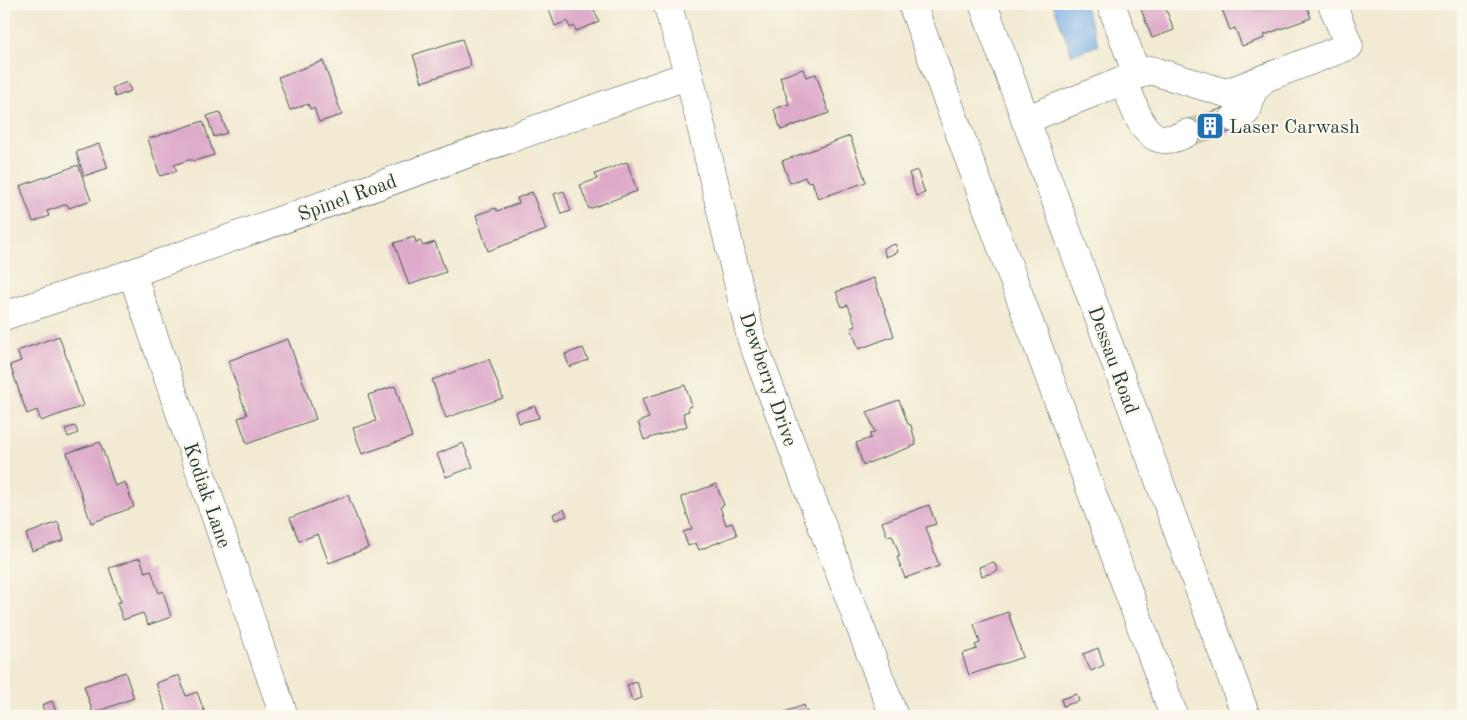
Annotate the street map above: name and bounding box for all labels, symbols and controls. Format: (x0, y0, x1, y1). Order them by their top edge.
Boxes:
building icon: Laser Carwash (1195, 111, 1225, 141)
place label: Laser Carwash (1229, 118, 1360, 138)
street label: Spinel Road (296, 172, 400, 226)
street label: Dessau Road (1083, 304, 1141, 417)
street label: Dewberry Drive (735, 310, 799, 449)
street label: Kodiak Lane (179, 440, 233, 551)

